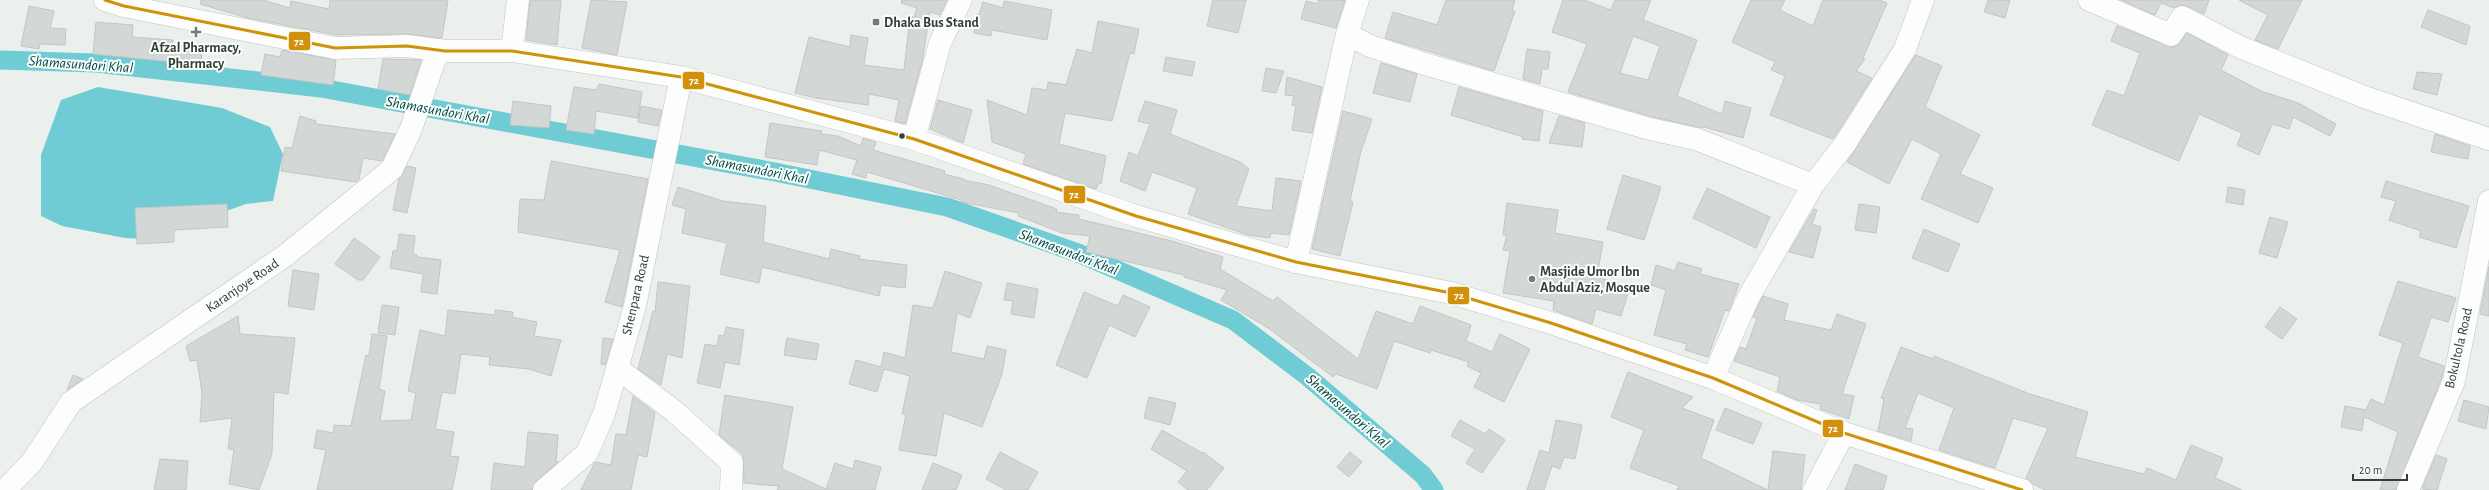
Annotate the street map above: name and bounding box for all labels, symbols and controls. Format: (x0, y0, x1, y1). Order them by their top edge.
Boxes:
place label: Dhaka Bus Stand (884, 16, 980, 30)
marker: Dhaka Bus Stand (871, 17, 881, 27)
marker: Afzal Pharmacy, Pharmacy (191, 27, 201, 37)
line badge: 72 (288, 31, 311, 51)
text: 72 (294, 36, 304, 47)
place label: Afzal Pharmacy, Pharmacy (151, 41, 241, 71)
water label: Shamasundori Khal (28, 53, 134, 76)
line badge: 72 (682, 71, 705, 90)
text: 72 (689, 75, 699, 86)
water label: Shamasundori Khal (385, 94, 491, 127)
unlabelled marker (897, 131, 907, 141)
water label: Shamasundori Khal (704, 152, 810, 187)
line badge: 72 (1063, 185, 1086, 204)
text: 72 (1069, 189, 1079, 200)
water label: Shamasundori Khal (1017, 227, 1121, 278)
street label: Shenpara Road (620, 254, 652, 337)
street label: Karanjoye Road (204, 256, 282, 315)
place label: Masjide Umor Ibn Abdul Aziz, Mosque (1540, 265, 1650, 295)
marker: Masjide Umor Ibn Abdul Aziz, Mosque (1527, 274, 1537, 284)
line badge: 72 (1447, 286, 1470, 305)
text: 72 (1454, 290, 1464, 301)
street label: Bokultola Road (2443, 306, 2475, 390)
water label: Shamasundori Khal (1303, 371, 1392, 452)
line badge: 72 (1822, 419, 1844, 438)
text: 72 (1828, 423, 1838, 434)
scale bar (2353, 456, 2407, 482)
text: 20 m (2359, 464, 2382, 476)

